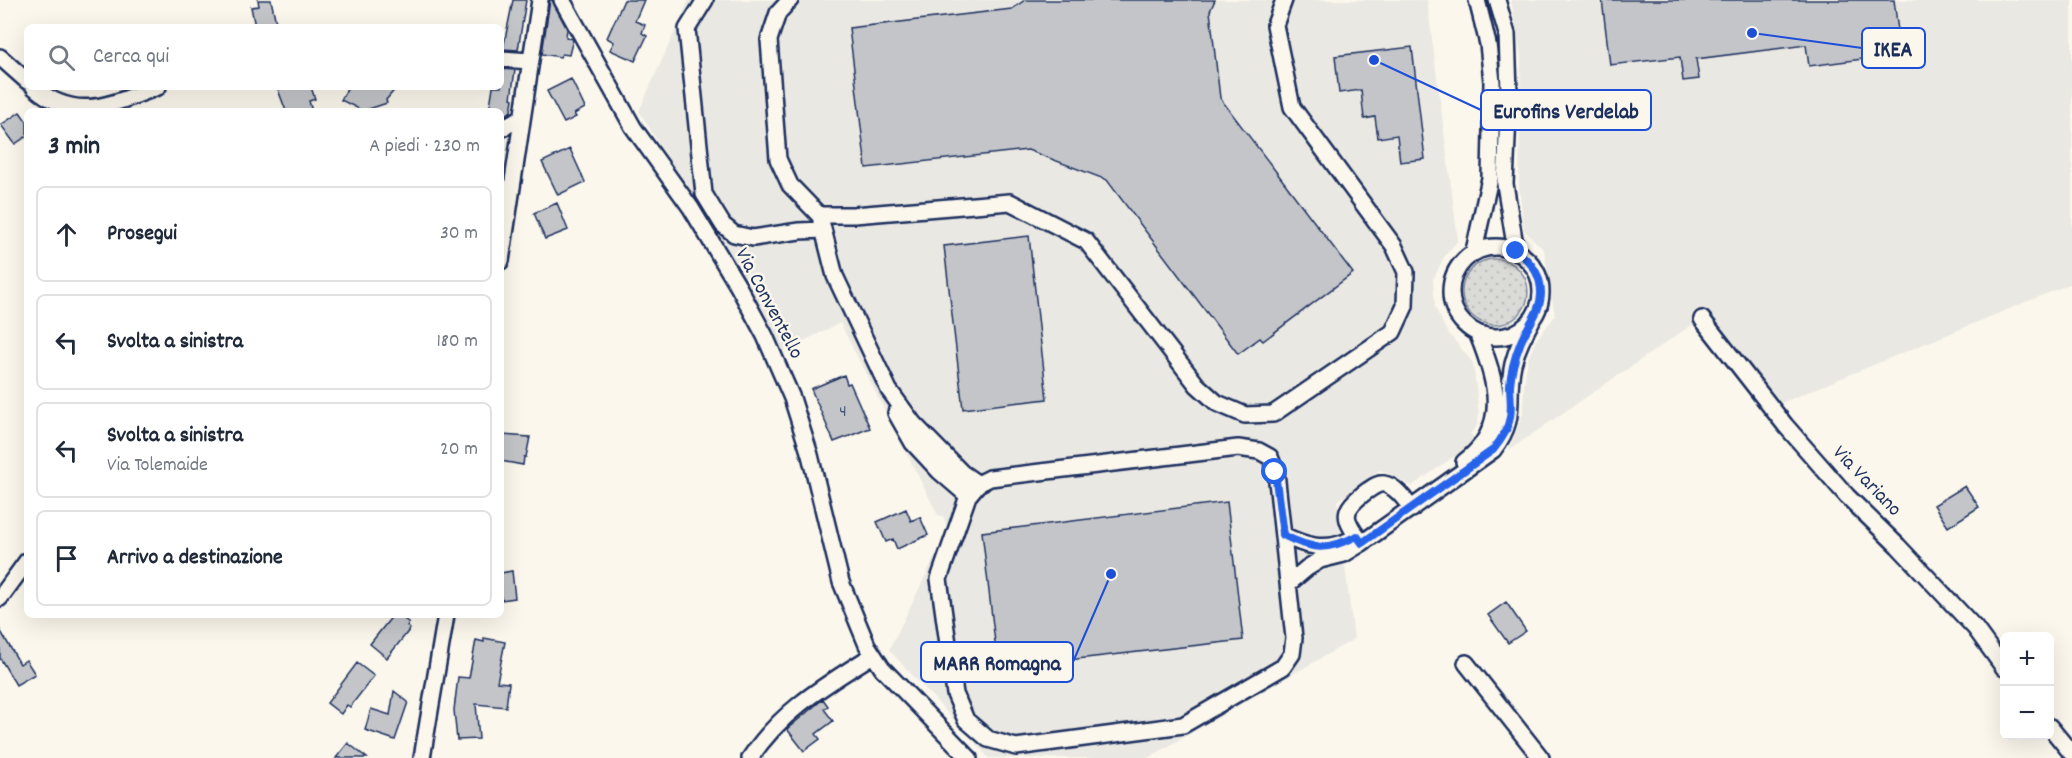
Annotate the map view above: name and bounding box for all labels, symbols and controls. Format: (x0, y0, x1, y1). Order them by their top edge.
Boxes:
search box (24, 24, 504, 90)
callout: IKEA (1862, 28, 1925, 68)
text: IKEA (1874, 36, 1912, 67)
icon: search (45, 41, 78, 74)
text: Cerca qui (93, 42, 169, 73)
callout: Eurofins Verdelab (1481, 90, 1651, 130)
text: Eurofins Verdelab (1493, 98, 1639, 129)
text: 3 min (48, 129, 100, 166)
text: A piedi · 230 m (369, 133, 480, 161)
icon: ahead (50, 218, 83, 251)
text: Prosegui (107, 219, 177, 250)
text: 30 m (440, 220, 478, 248)
route end (1502, 237, 1528, 263)
street label: Via Conventello (726, 243, 810, 365)
icon: left (50, 326, 83, 359)
text: Svolta a sinistra (107, 327, 243, 358)
text: 180 m (436, 328, 478, 356)
house number: 4 (839, 400, 847, 425)
text: Svolta a sinistra (107, 421, 243, 452)
icon: left (50, 434, 83, 467)
text: 20 m (440, 436, 478, 464)
street label: Via Variano (1824, 440, 1908, 524)
text: Via Tolemaide (107, 452, 208, 480)
route start (1261, 458, 1287, 484)
icon: arrive (50, 542, 83, 575)
text: Arrivo a destinazione (107, 543, 283, 574)
map controls (2000, 632, 2054, 740)
button: + (2000, 632, 2054, 686)
callout: MARR Romagna (921, 642, 1073, 682)
text: MARR Romagna (933, 650, 1061, 681)
button: − (2000, 686, 2054, 740)

